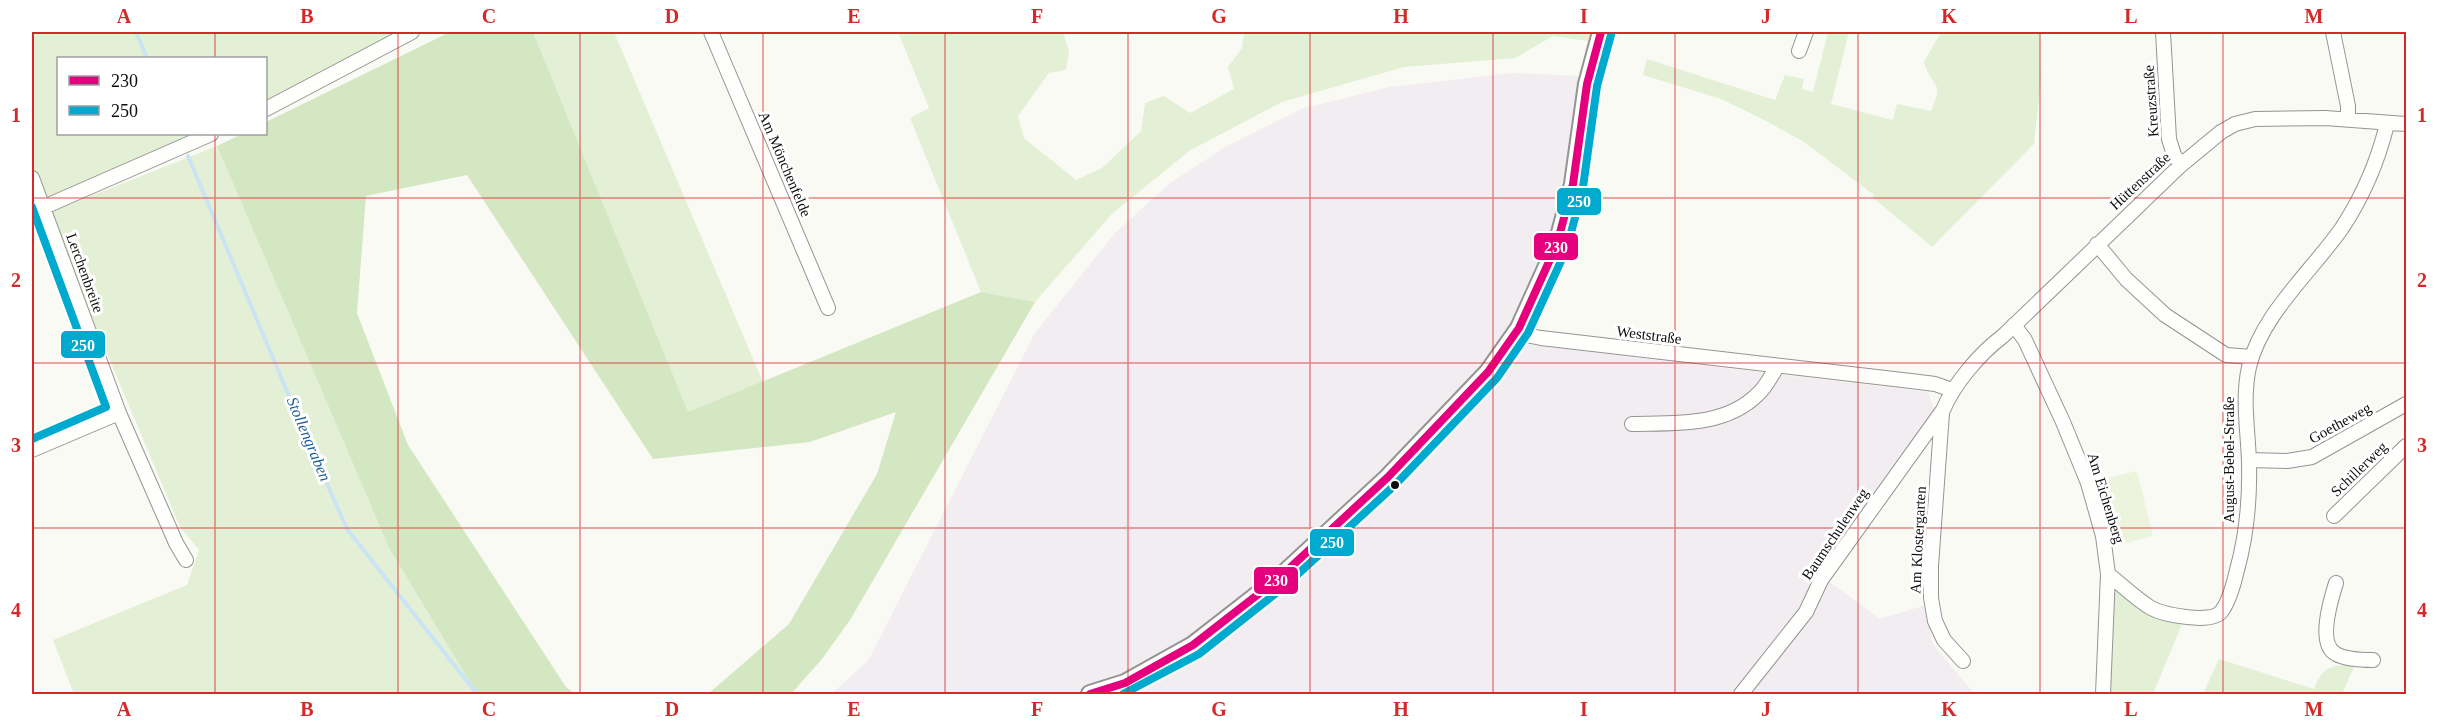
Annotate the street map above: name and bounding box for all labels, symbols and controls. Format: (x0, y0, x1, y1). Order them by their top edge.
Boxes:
text: A (117, 5, 132, 27)
text: B (300, 5, 314, 27)
text: C (482, 5, 496, 27)
text: D (665, 5, 679, 27)
text: E (847, 5, 861, 27)
text: F (1031, 5, 1043, 27)
text: G (1211, 5, 1227, 27)
text: H (1393, 5, 1409, 27)
text: I (1580, 5, 1588, 27)
text: J (1761, 5, 1771, 27)
text: K (1941, 5, 1957, 27)
text: L (2124, 5, 2138, 27)
text: M (2305, 5, 2324, 27)
legend (57, 57, 267, 135)
street label: Kreuzstraße (2140, 64, 2162, 138)
text: 230 (111, 71, 138, 91)
text: 250 (111, 101, 138, 121)
text: 1 (11, 104, 21, 126)
text: 1 (2417, 104, 2427, 126)
street label: Am Mönchenfelde (756, 109, 815, 219)
street label: Hüttenstraße (2107, 149, 2174, 213)
line badge: 250 (1556, 187, 1602, 216)
text: 250 (1567, 193, 1591, 210)
street label: Lerchenbreite (63, 231, 107, 315)
line badge: 230 (1533, 232, 1579, 261)
text: 230 (1544, 239, 1568, 256)
text: 2 (11, 269, 21, 291)
text: 2 (2417, 269, 2427, 291)
street label: Weststraße (1616, 323, 1683, 347)
line badge: 250 (60, 330, 106, 359)
text: 250 (71, 337, 95, 354)
water label: Stollengraben (283, 394, 334, 484)
street label: August-Bebel-Straße (2221, 396, 2237, 523)
street label: Goetheweg (2306, 399, 2374, 447)
text: 3 (11, 434, 21, 456)
text: 3 (2417, 434, 2427, 456)
street label: Schillerweg (2328, 438, 2391, 500)
street label: Am Eichenberg (2085, 451, 2128, 546)
unlabelled marker (1389, 479, 1401, 491)
street label: Baumschulenweg (1799, 485, 1872, 583)
street label: Am Klostergarten (1907, 485, 1929, 594)
line badge: 250 (1309, 528, 1355, 557)
text: 250 (1320, 534, 1344, 551)
line badge: 230 (1253, 566, 1299, 595)
text: 230 (1264, 572, 1288, 589)
text: 4 (11, 599, 21, 621)
text: 4 (2417, 599, 2427, 621)
text: A (117, 698, 132, 720)
text: B (300, 698, 314, 720)
text: C (482, 698, 496, 720)
text: D (665, 698, 679, 720)
text: E (847, 698, 861, 720)
text: F (1031, 698, 1043, 720)
text: G (1211, 698, 1227, 720)
text: H (1393, 698, 1409, 720)
text: I (1580, 698, 1588, 720)
text: J (1761, 698, 1771, 720)
text: K (1941, 698, 1957, 720)
text: L (2124, 698, 2138, 720)
text: M (2305, 698, 2324, 720)

